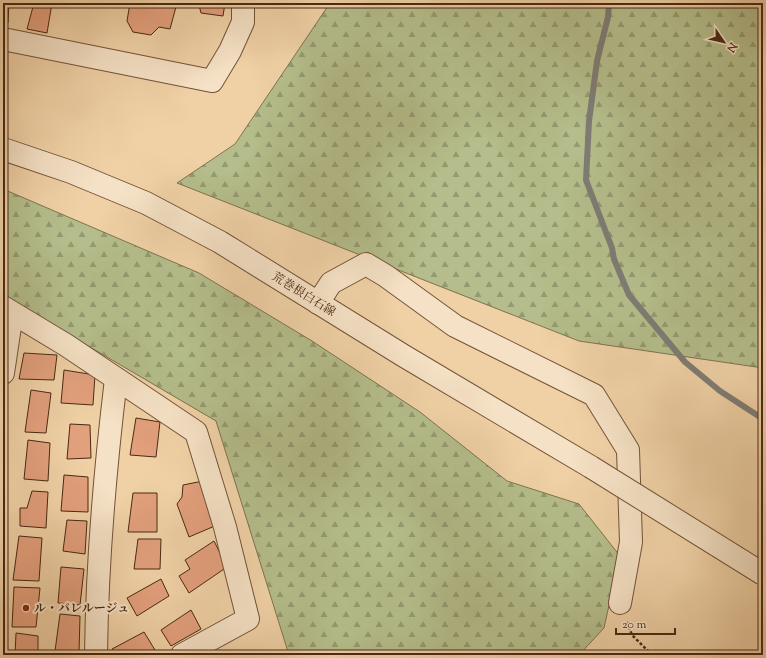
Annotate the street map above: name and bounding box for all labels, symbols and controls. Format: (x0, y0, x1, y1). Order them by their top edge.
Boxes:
north arrow (704, 22, 744, 62)
text: N (722, 38, 741, 55)
street label: 荒巻根白石線 (268, 268, 339, 322)
place label: ル・パレルージュ (34, 600, 129, 618)
marker: ル・パレルージュ (21, 603, 31, 613)
scale bar (616, 610, 675, 636)
text: 20 m (622, 616, 647, 634)

